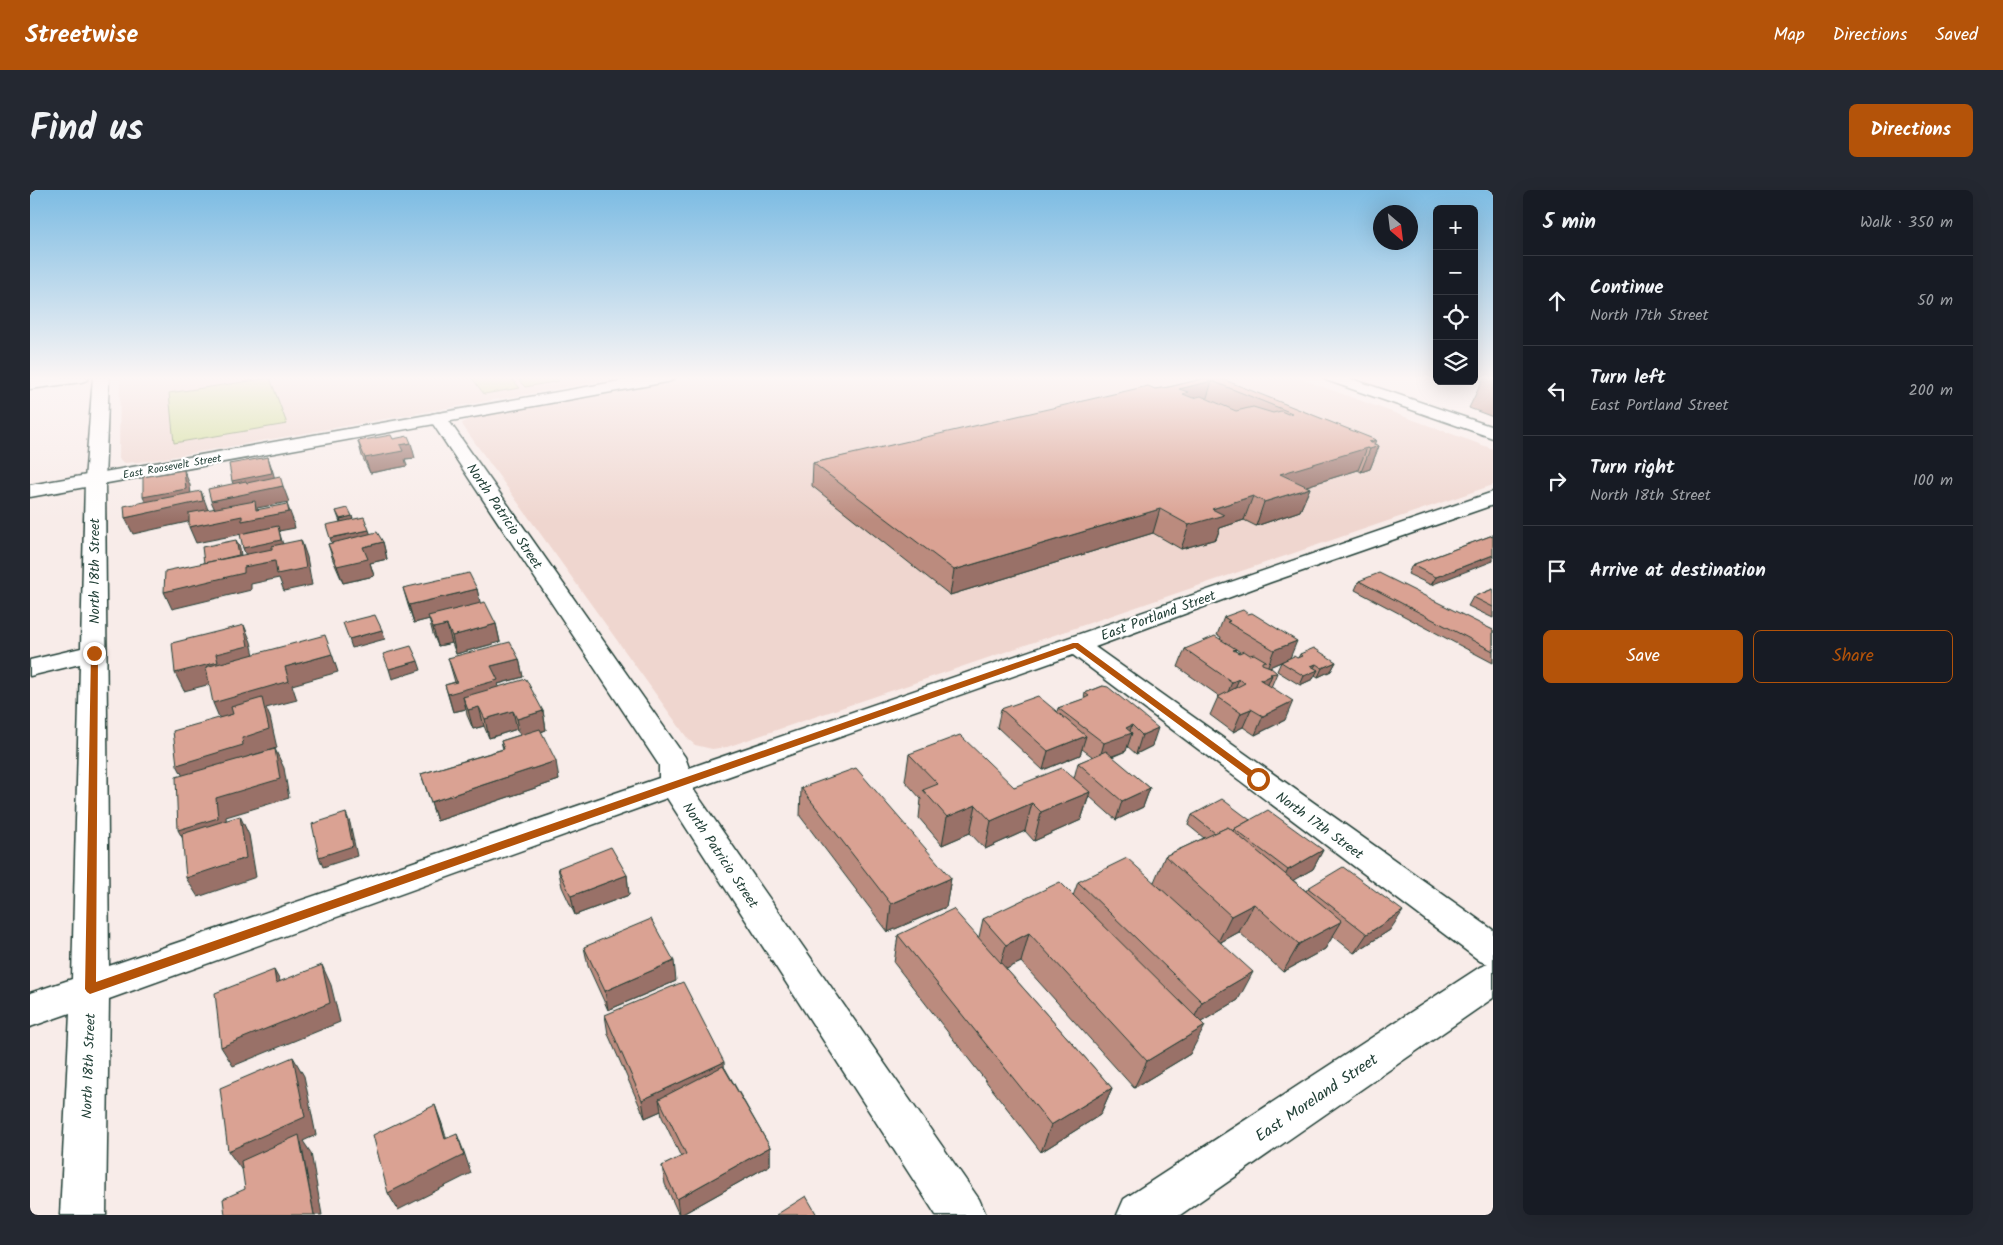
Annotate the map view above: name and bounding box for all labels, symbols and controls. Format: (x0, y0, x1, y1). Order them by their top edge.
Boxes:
text: Streetwise (25, 16, 138, 55)
text: Map (1773, 21, 1805, 50)
text: Directions (1833, 21, 1907, 50)
text: Saved (1935, 21, 1978, 50)
text: Find us (30, 102, 143, 158)
button: Directions (1849, 104, 1973, 157)
north arrow (1373, 205, 1418, 250)
map controls (1433, 205, 1478, 385)
button: + (1433, 205, 1478, 250)
text: 5 min (1543, 206, 1596, 239)
text: Walk · 350 m (1860, 210, 1953, 235)
button: − (1433, 250, 1478, 295)
text: Continue (1590, 273, 1663, 303)
icon: ahead (1543, 287, 1571, 315)
text: 50 m (1917, 288, 1953, 313)
button: locate (1433, 295, 1478, 340)
text: North 17th Street (1590, 303, 1709, 328)
button: layers (1433, 340, 1478, 385)
text: Turn left (1590, 363, 1665, 393)
icon: left (1543, 377, 1571, 405)
text: 200 m (1909, 378, 1953, 403)
text: East Portland Street (1590, 393, 1729, 418)
street label: East Roosevelt Street (121, 449, 224, 485)
text: Turn right (1590, 453, 1675, 483)
street label: North Patricio Street (460, 459, 548, 574)
icon: right (1543, 467, 1571, 495)
text: 100 m (1913, 468, 1953, 493)
text: North 18th Street (1590, 483, 1711, 508)
street label: North 18th Street (84, 517, 106, 624)
text: Arrive at destination (1590, 556, 1766, 586)
icon: arrive (1543, 557, 1571, 585)
street label: East Portland Street (1098, 585, 1220, 647)
button: Save (1543, 630, 1743, 683)
button: Share (1753, 630, 1953, 683)
route end (83, 642, 106, 665)
route start (1247, 768, 1270, 791)
street label: North 17th Street (1271, 786, 1368, 866)
street label: North Patricio Street (676, 798, 764, 913)
street label: North 18th Street (76, 1012, 102, 1119)
street label: East Moreland Street (1250, 1047, 1384, 1149)

